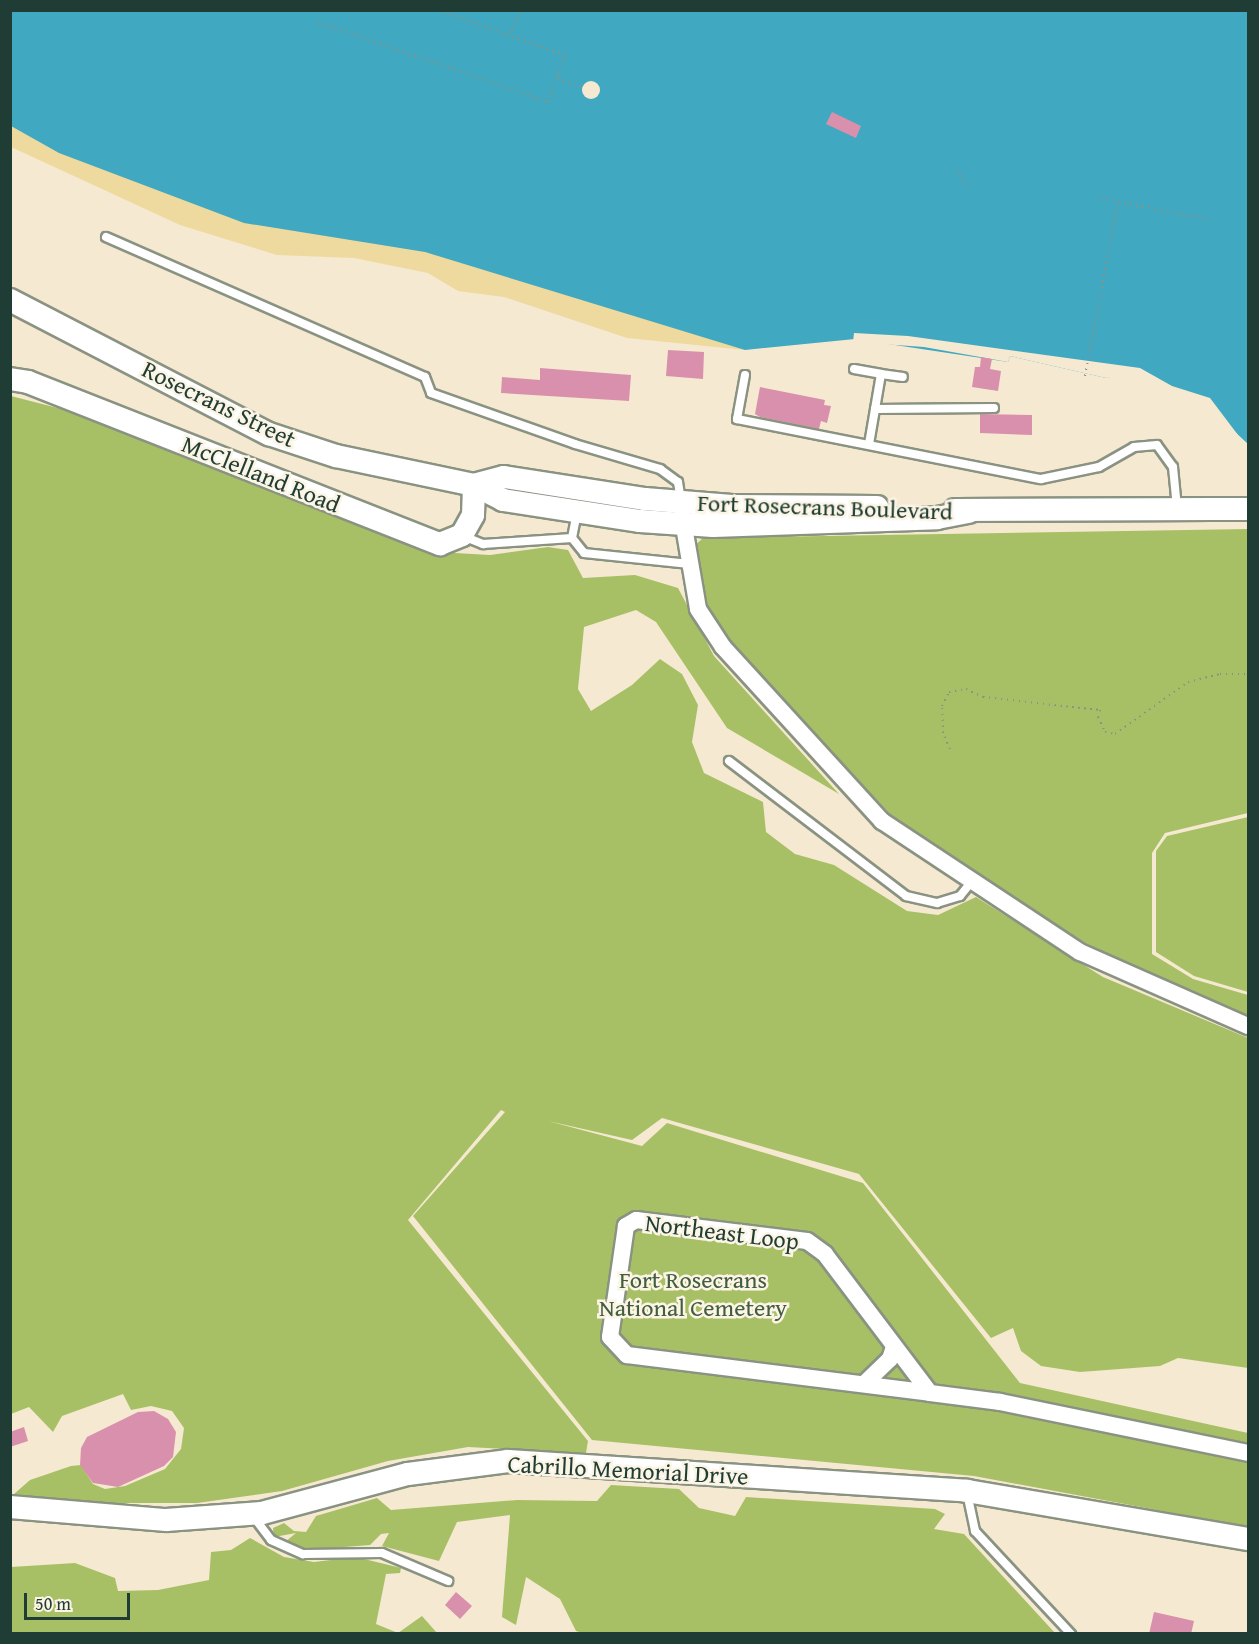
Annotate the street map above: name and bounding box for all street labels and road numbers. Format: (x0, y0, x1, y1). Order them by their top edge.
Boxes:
street label: Rosecrans Street (137, 354, 301, 454)
street label: McClelland Road (178, 429, 344, 519)
street label: Fort Rosecrans Boulevard (697, 488, 953, 526)
street label: Northeast Loop (643, 1208, 801, 1256)
street label: Cabrillo Memorial Drive (507, 1449, 749, 1491)

